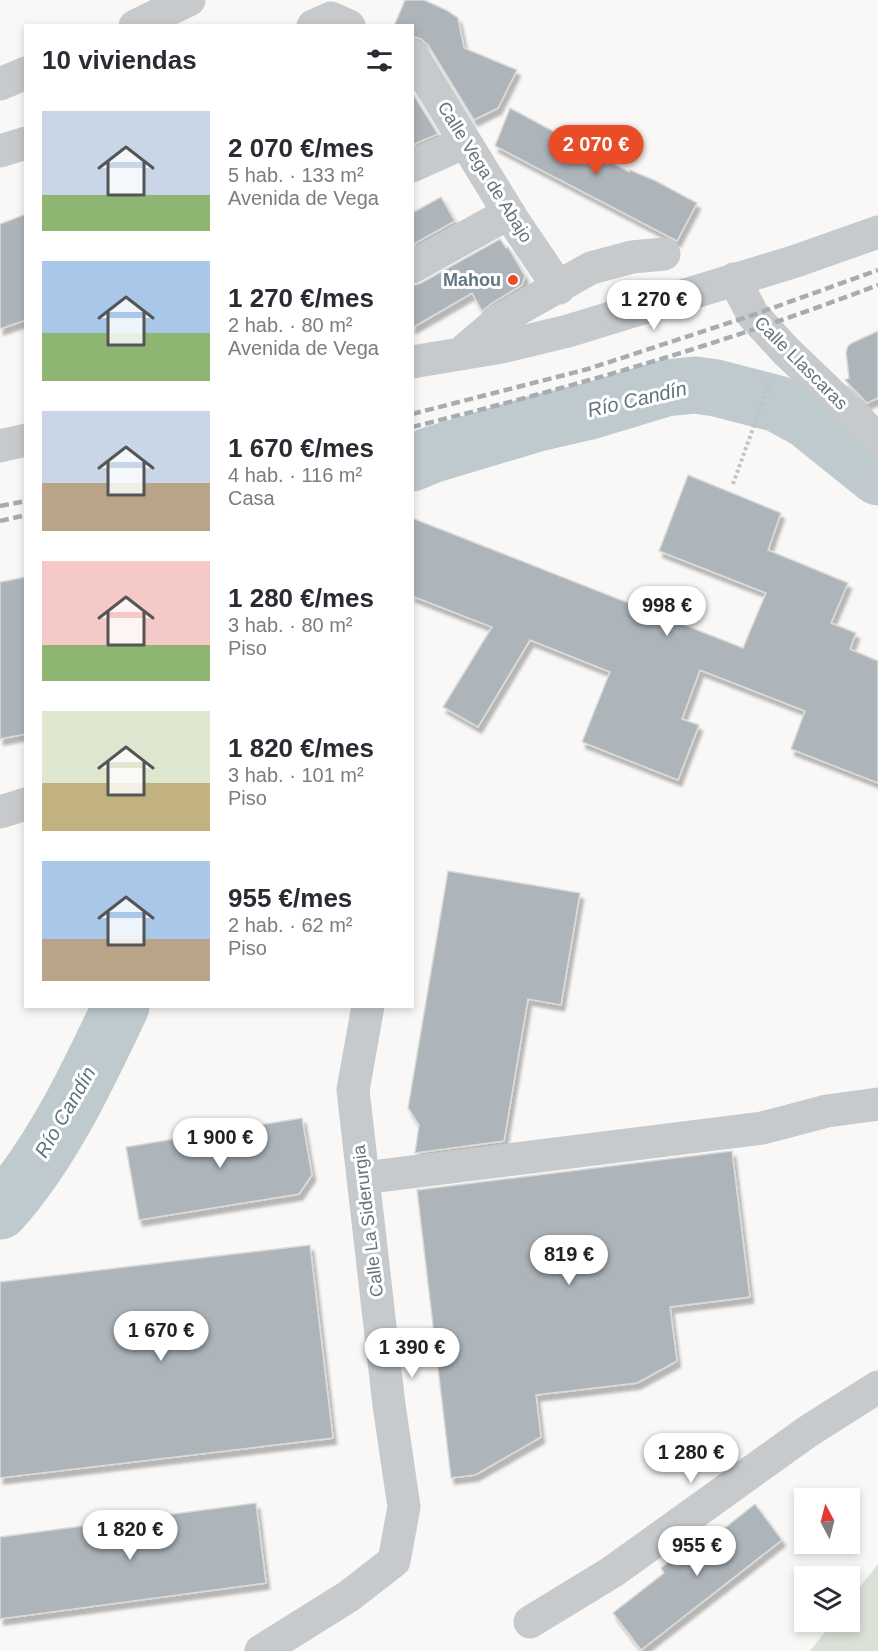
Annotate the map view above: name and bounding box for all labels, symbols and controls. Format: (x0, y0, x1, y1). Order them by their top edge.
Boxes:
icon: filters (363, 44, 396, 77)
text: 10 viviendas (42, 45, 197, 75)
street label: Calle Vega de Abajo (434, 98, 536, 246)
pin: 2 070 € (541, 125, 651, 176)
text: 2 070 €/mes (228, 133, 374, 163)
text: 2 070 € (563, 133, 629, 155)
icon: home (90, 135, 162, 207)
text: 5 hab. · 133 m² (228, 164, 364, 186)
text: Avenida de Vega (228, 187, 379, 209)
place label: Mahou (443, 270, 501, 290)
marker: Mahou (506, 273, 520, 287)
pin: 1 270 € (599, 280, 709, 331)
text: 1 270 €/mes (228, 283, 374, 313)
icon: home (90, 285, 162, 357)
text: 1 270 € (621, 288, 687, 310)
street label: Calle Llascaras (750, 312, 852, 414)
text: 2 hab. · 80 m² (228, 314, 353, 336)
text: Avenida de Vega (228, 337, 379, 359)
water label: Río Candín (585, 377, 689, 421)
text: 1 670 €/mes (228, 433, 374, 463)
icon: home (90, 435, 162, 507)
text: 4 hab. · 116 m² (228, 464, 362, 486)
text: Casa (228, 487, 275, 509)
text: 1 280 €/mes (228, 583, 374, 613)
icon: home (90, 585, 162, 657)
pin: 998 € (625, 586, 709, 637)
text: 998 € (642, 594, 692, 616)
text: 3 hab. · 80 m² (228, 614, 353, 636)
text: Piso (228, 637, 267, 659)
text: 1 820 €/mes (228, 733, 374, 763)
icon: home (90, 735, 162, 807)
text: 3 hab. · 101 m² (228, 764, 364, 786)
text: Piso (228, 787, 267, 809)
text: 955 €/mes (228, 883, 352, 913)
icon: home (90, 885, 162, 957)
text: 2 hab. · 62 m² (228, 914, 353, 936)
text: Piso (228, 937, 267, 959)
water label: Río Candín (30, 1063, 100, 1161)
pin: 1 900 € (165, 1118, 275, 1169)
text: 1 900 € (187, 1126, 253, 1148)
street label: Calle La Siderurgia (349, 1143, 387, 1298)
pin: 819 € (527, 1235, 611, 1286)
text: 819 € (544, 1243, 594, 1265)
pin: 1 670 € (106, 1311, 216, 1362)
text: 1 670 € (128, 1319, 194, 1341)
pin: 1 390 € (357, 1328, 467, 1379)
text: 1 390 € (379, 1336, 445, 1358)
pin: 1 280 € (636, 1433, 746, 1484)
text: 1 280 € (658, 1441, 724, 1463)
north arrow (794, 1488, 860, 1554)
map controls (794, 1488, 860, 1632)
pin: 1 820 € (75, 1510, 185, 1561)
text: 1 820 € (97, 1518, 163, 1540)
pin: 955 € (655, 1526, 739, 1577)
text: 955 € (672, 1534, 722, 1556)
button: layers (794, 1566, 860, 1632)

